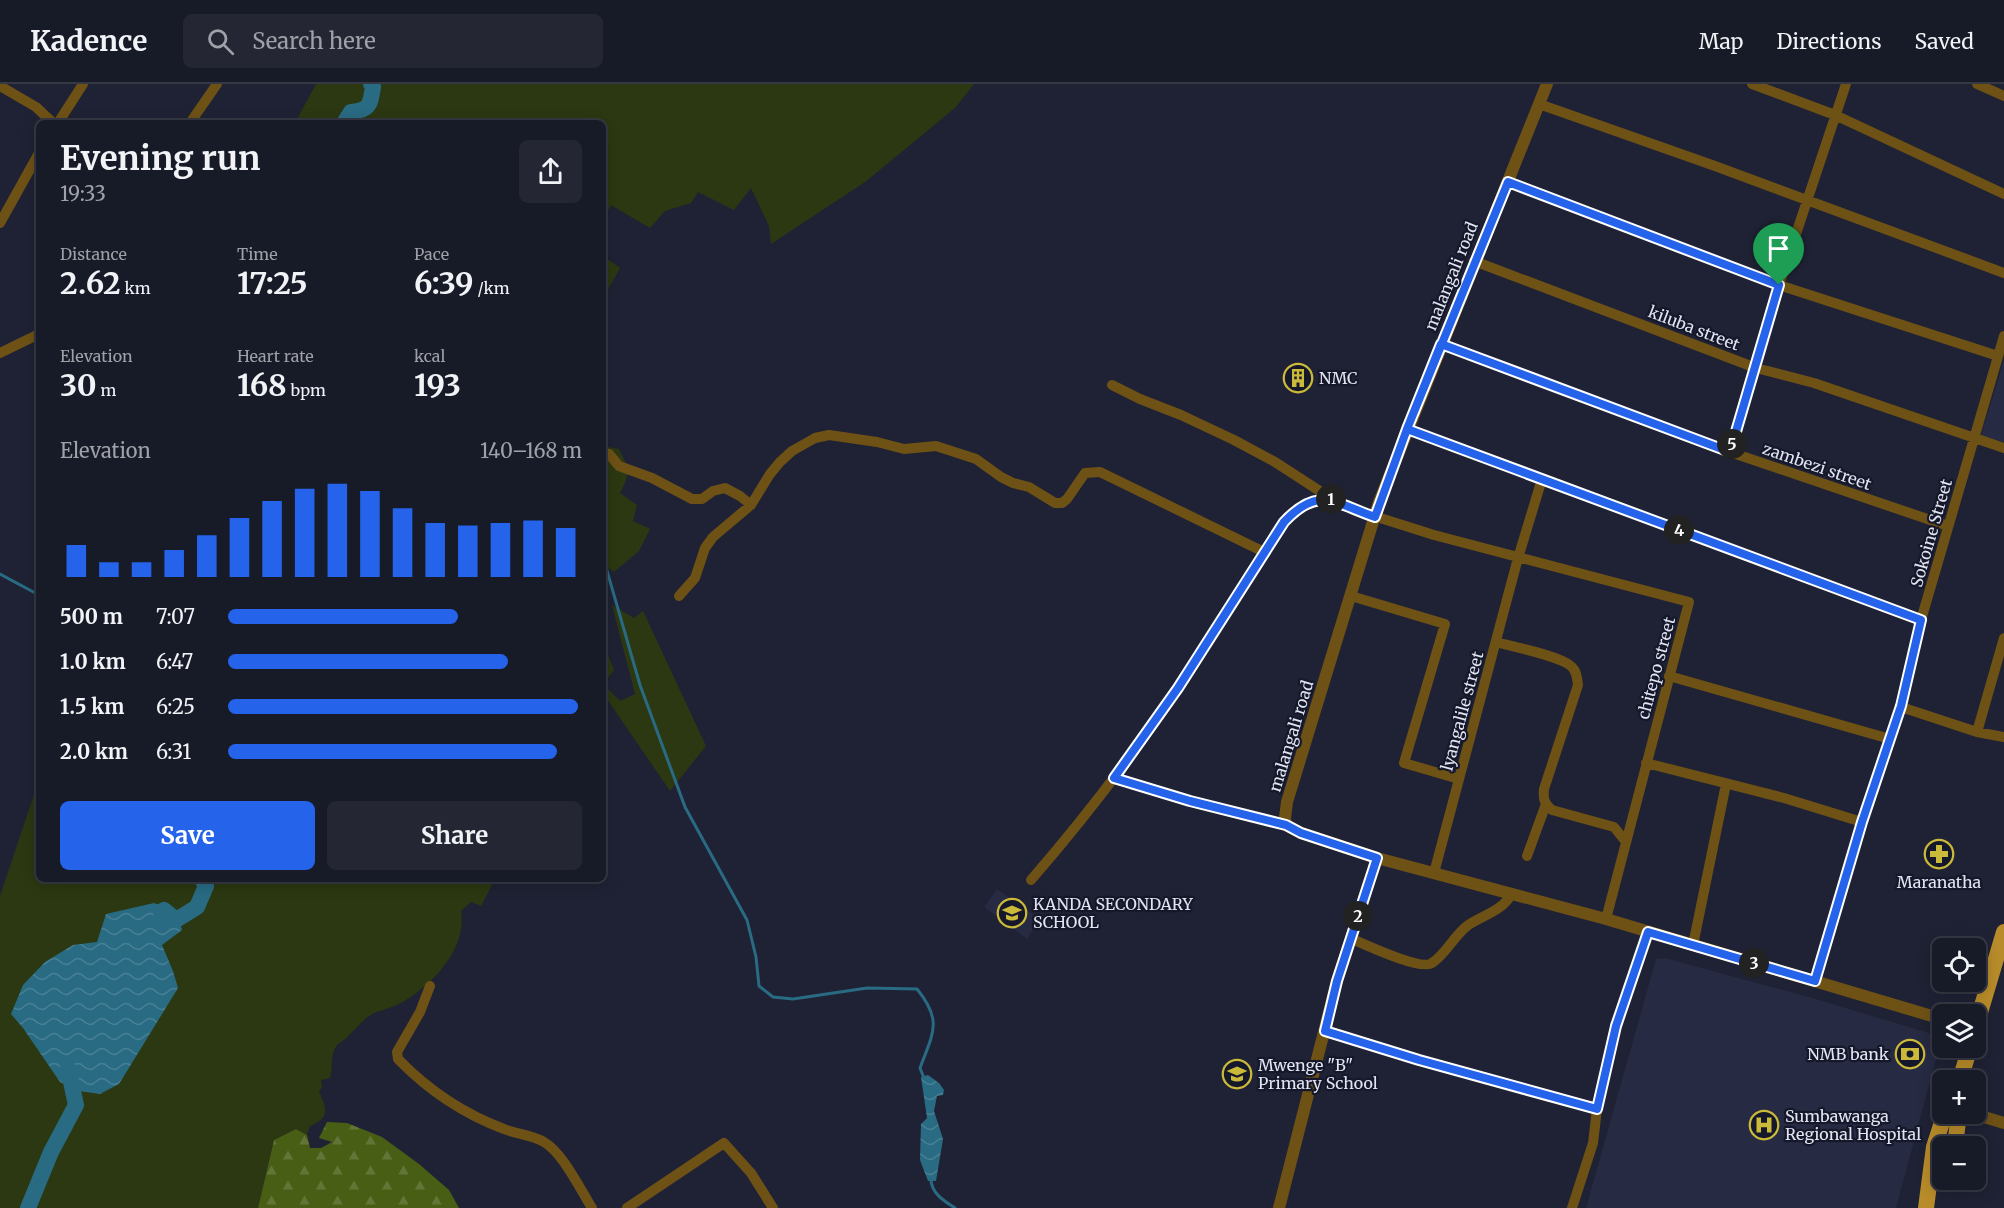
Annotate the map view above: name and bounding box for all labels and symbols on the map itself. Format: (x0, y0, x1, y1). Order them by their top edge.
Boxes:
street label: malangali road (1420, 218, 1482, 333)
pin (1753, 223, 1804, 285)
street label: kiluba street (1645, 301, 1743, 355)
building icon: NMC (1282, 362, 1314, 394)
place label: NMC (1319, 368, 1358, 388)
pin: 5 (1717, 429, 1747, 459)
street label: zambezi street (1760, 438, 1875, 494)
street label: Sokoine Street (1906, 476, 1956, 589)
pin: 1 (1316, 484, 1346, 514)
pin: 4 (1664, 515, 1694, 545)
street label: chitepo street (1633, 614, 1679, 721)
street label: lyangalile street (1436, 648, 1488, 773)
street label: malangali road (1265, 678, 1318, 794)
pharmacy icon: Maranatha (1923, 838, 1955, 870)
place label: Maranatha (1897, 872, 1982, 892)
place label: KANDA SECONDARY SCHOOL (1033, 894, 1194, 932)
school or university icon: KANDA SECONDARY SCHOOL (996, 897, 1028, 929)
pin: 2 (1343, 901, 1373, 931)
pin: 3 (1739, 948, 1769, 978)
bank icon: NMB bank (1894, 1038, 1926, 1070)
place label: NMB bank (1807, 1044, 1890, 1064)
place label: Mwenge "B" Primary School (1258, 1055, 1378, 1093)
school or university icon: Mwenge "B" Primary School (1221, 1058, 1253, 1090)
place label: Sumbawanga Regional Hospital (1785, 1106, 1921, 1144)
hospital icon: Sumbawanga Regional Hospital (1748, 1109, 1780, 1141)

